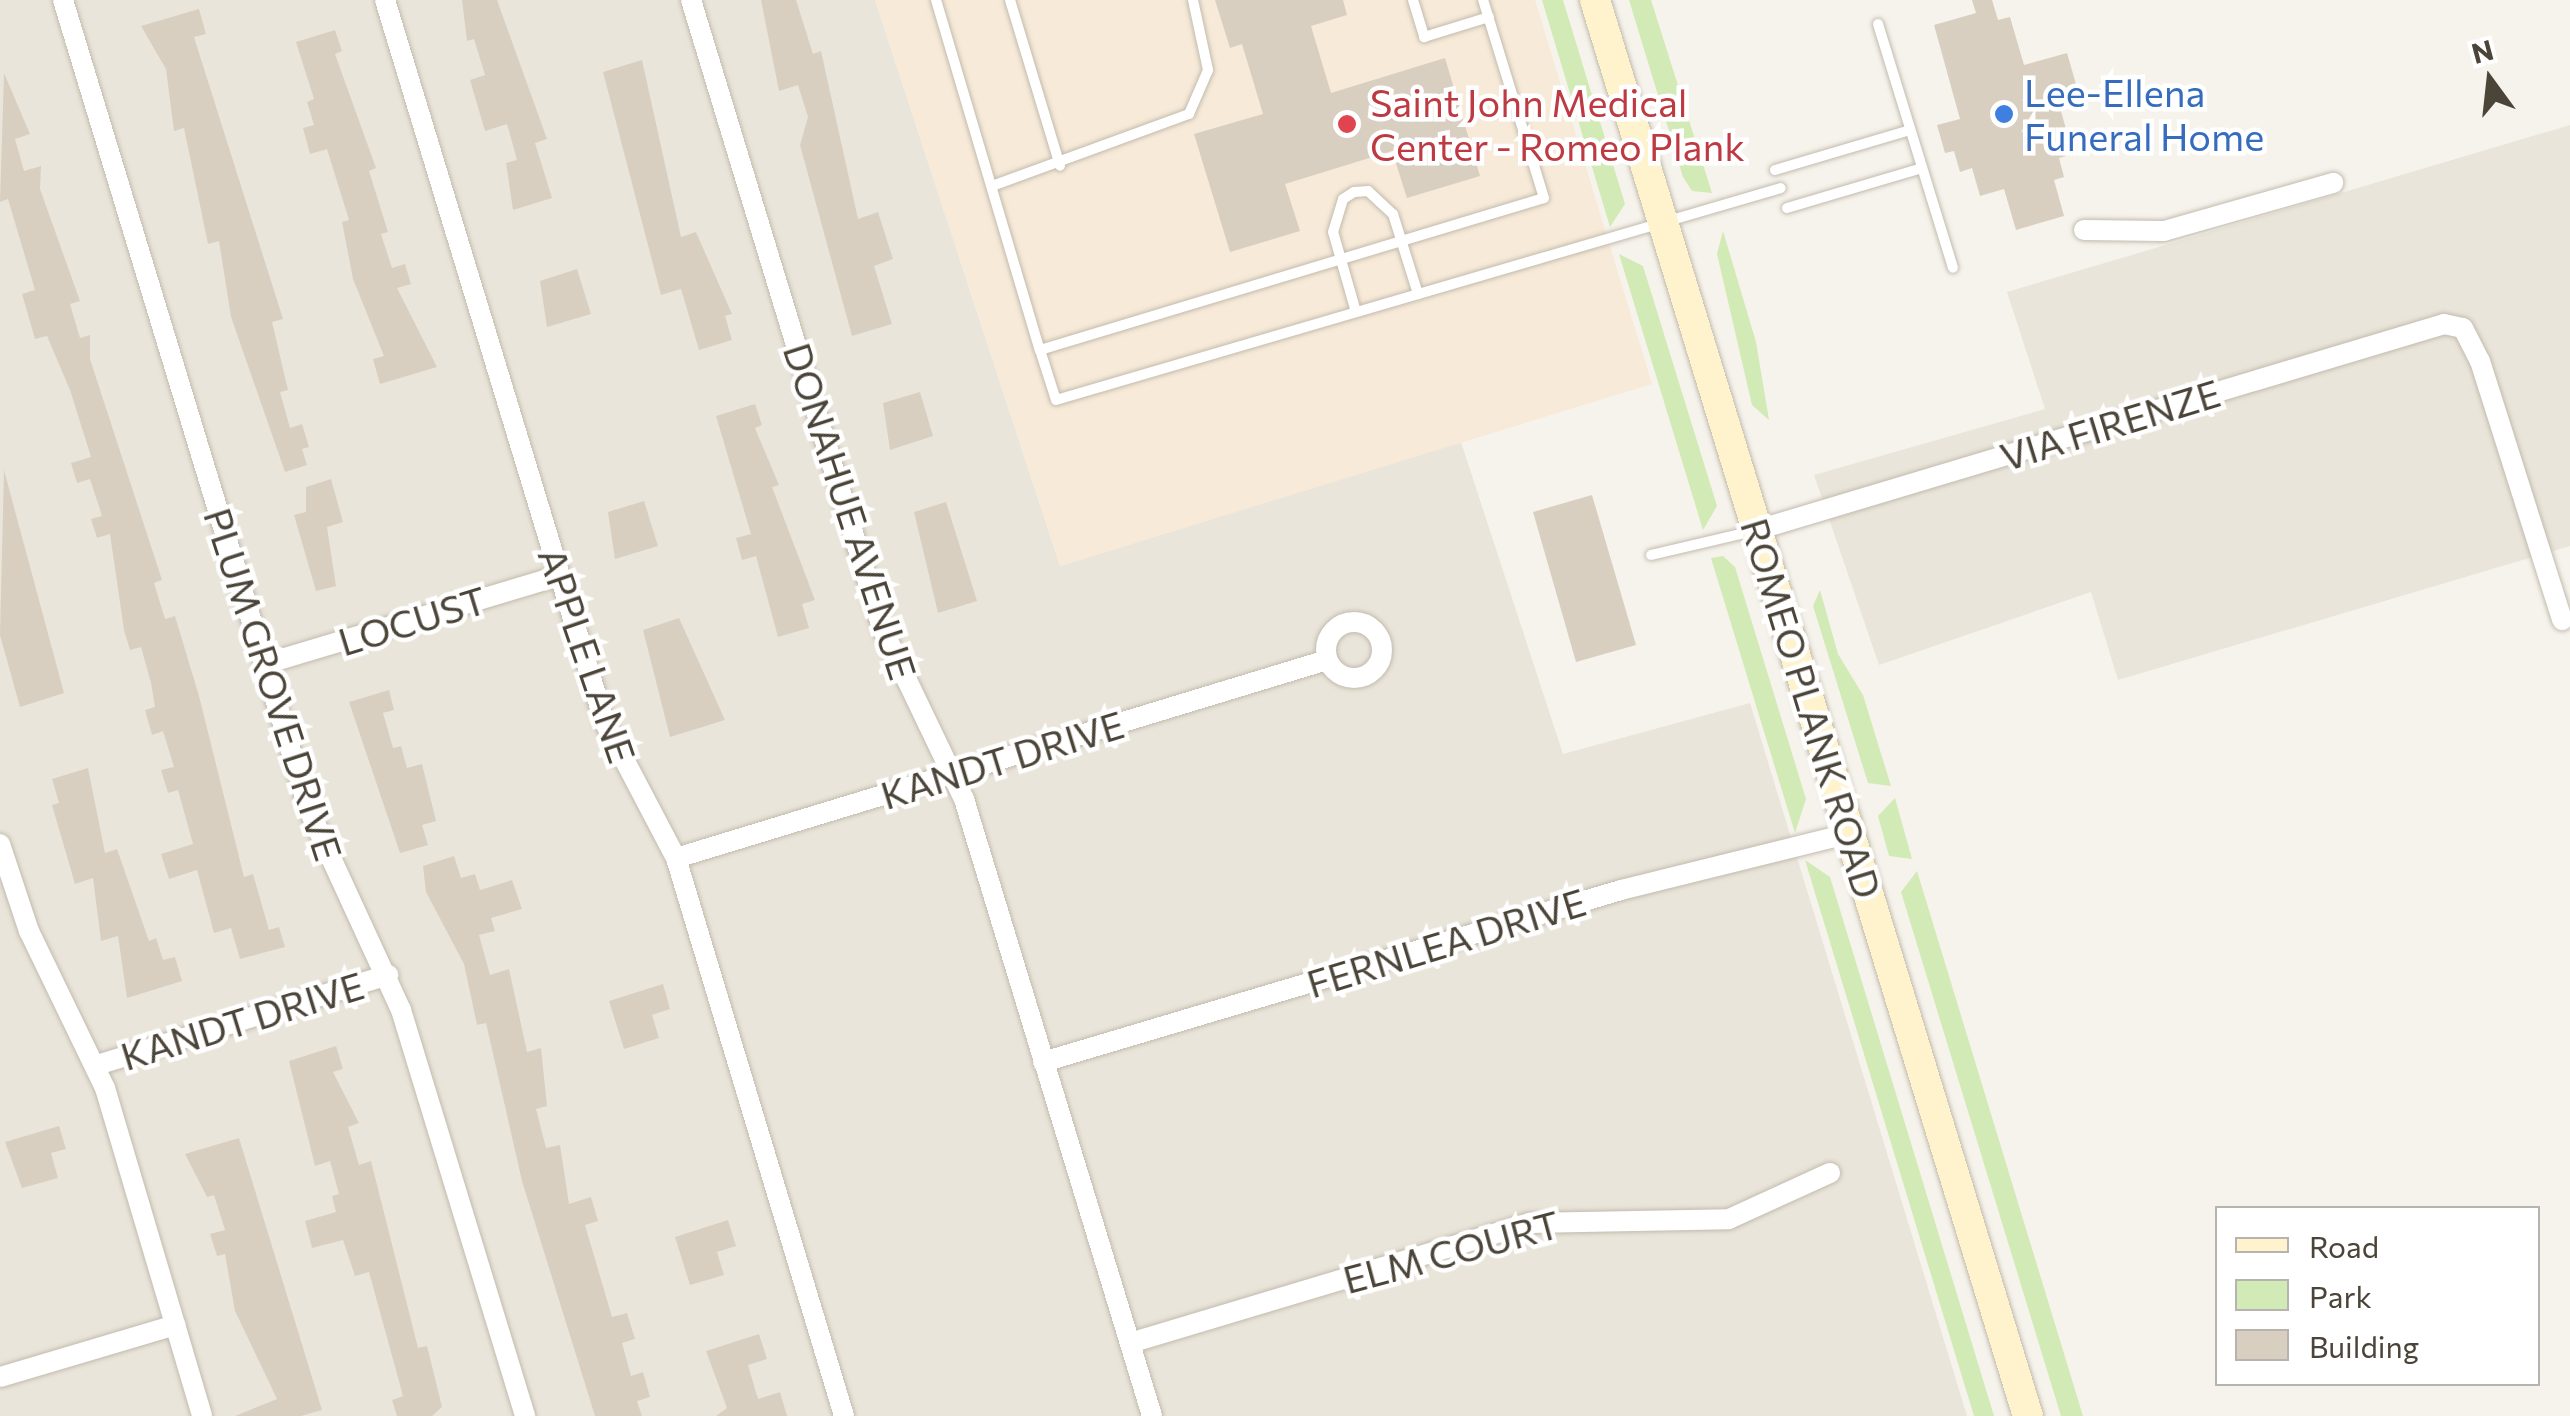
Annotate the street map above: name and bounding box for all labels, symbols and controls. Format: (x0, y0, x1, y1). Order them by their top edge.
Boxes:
north arrow (2440, 30, 2540, 130)
text: N (2468, 32, 2497, 70)
place label: Lee-Ellena Funeral Home (2024, 69, 2264, 158)
place label: Saint John Medical Center - Romeo Plank (1370, 79, 1745, 168)
marker: Lee-Ellena Funeral Home (1993, 103, 2015, 125)
marker: Saint John Medical Center - Romeo Plank (1334, 111, 1360, 137)
street label: DONAHUE AVENUE (775, 337, 927, 685)
street label: VIA FIRENZE (1995, 369, 2225, 479)
street label: PLUM GROVE DRIVE (195, 502, 353, 866)
street label: ROMEO PLANK ROAD (1732, 513, 1892, 903)
street label: APPLE LANE (530, 541, 646, 769)
street label: LOCUST (333, 576, 491, 664)
street label: KANDT DRIVE (875, 700, 1129, 818)
street label: FERNLEA DRIVE (1301, 878, 1591, 1006)
street label: KANDT DRIVE (115, 961, 369, 1079)
street label: ELM COURT (1338, 1200, 1564, 1302)
legend (2215, 1206, 2540, 1386)
text: Road (2309, 1227, 2379, 1264)
text: Park (2309, 1277, 2372, 1314)
text: Building (2309, 1327, 2419, 1364)

